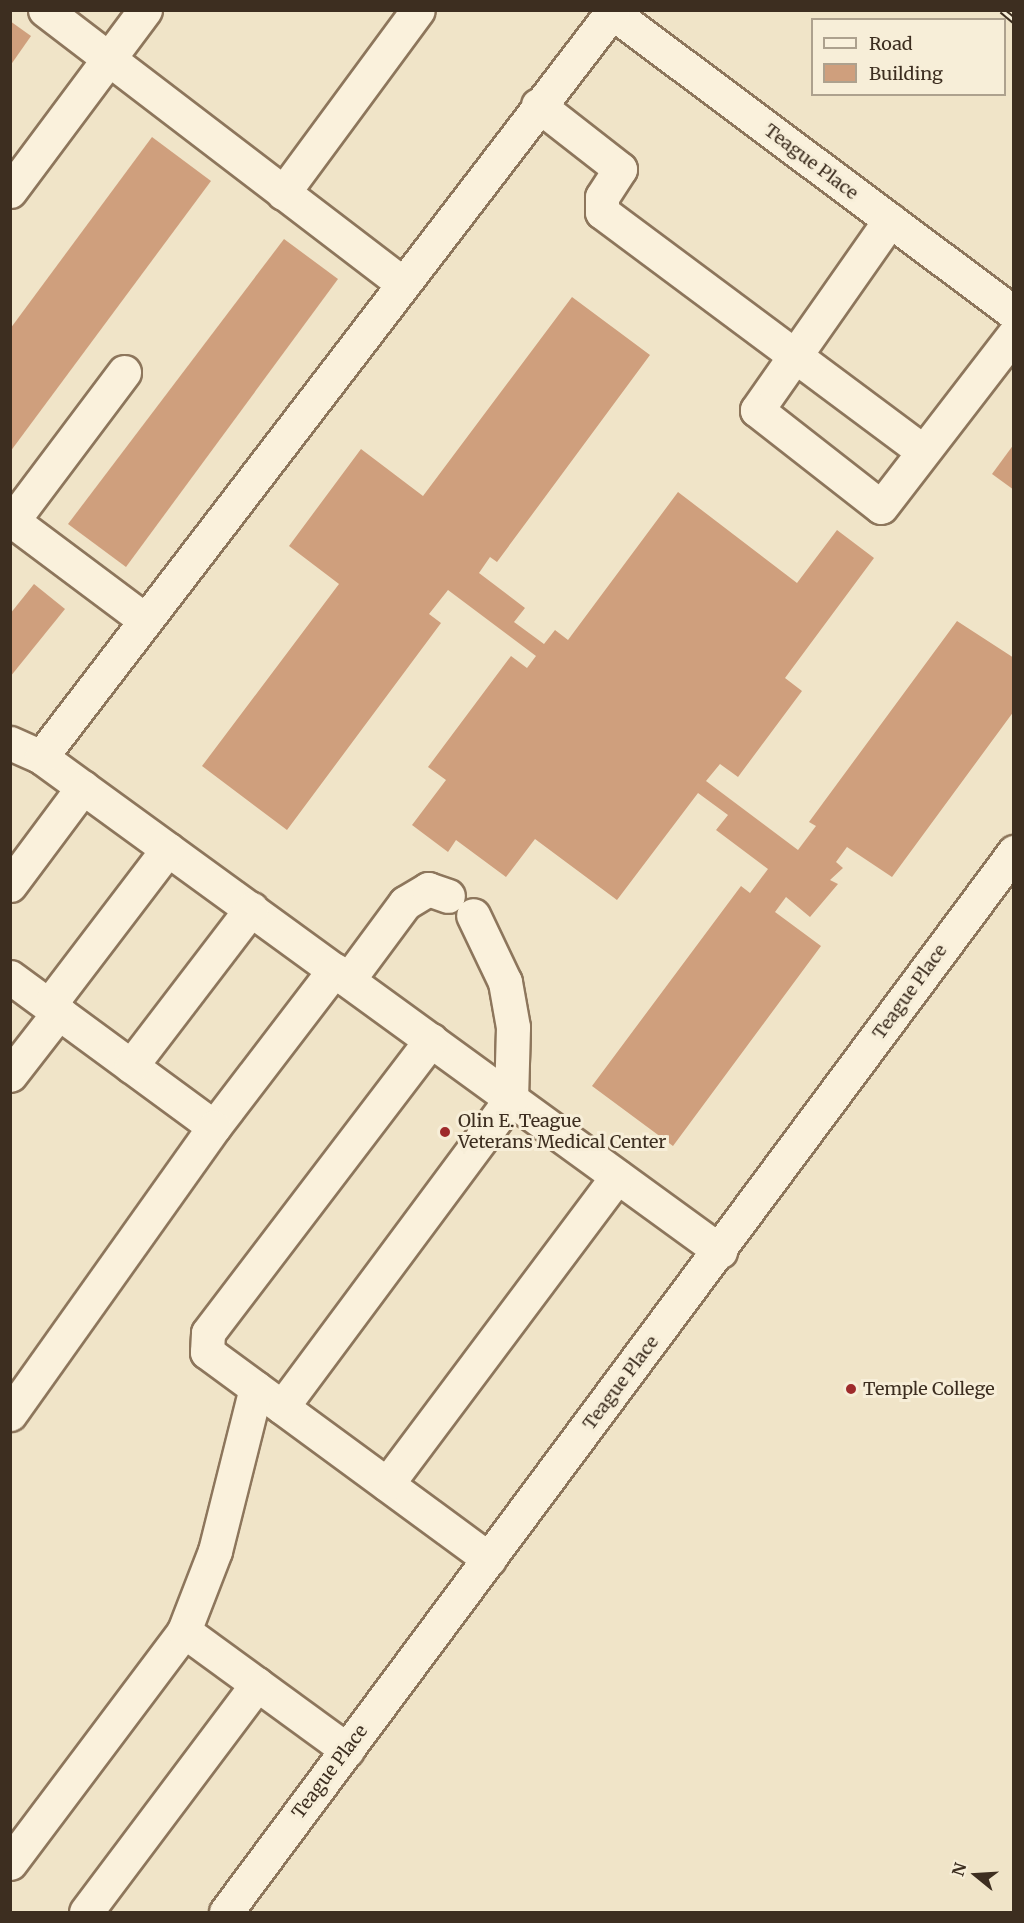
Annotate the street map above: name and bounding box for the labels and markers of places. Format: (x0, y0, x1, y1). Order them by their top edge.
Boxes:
place label: Olin E. Teague Veterans Medical Center (458, 1111, 666, 1154)
marker: Olin E. Teague Veterans Medical Center (436, 1123, 454, 1141)
place label: Temple College (863, 1378, 995, 1400)
marker: Temple College (844, 1382, 858, 1396)

